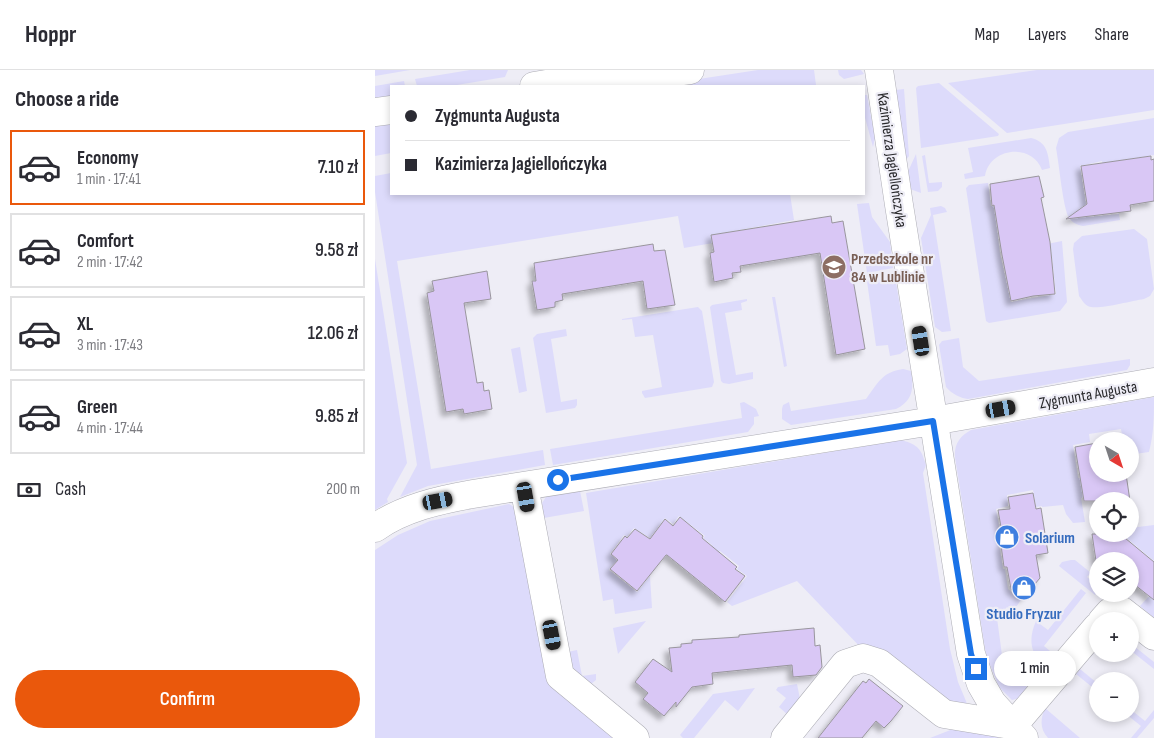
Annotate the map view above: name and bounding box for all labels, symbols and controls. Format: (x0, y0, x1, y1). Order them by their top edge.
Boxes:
text: Hoppr (25, 20, 76, 49)
text: Map (975, 24, 1000, 45)
text: Layers (1028, 24, 1067, 45)
text: Share (1095, 24, 1129, 45)
text: Choose a ride (15, 86, 119, 113)
street label: Kazimierza Jagiellończyka (873, 92, 910, 229)
text: Zygmunta Augusta (435, 105, 560, 128)
icon: car (17, 145, 62, 190)
text: Economy (77, 147, 139, 170)
text: Kazimierza Jagiellończyka (435, 153, 607, 176)
text: 7.10 zł (318, 156, 358, 179)
text: 1 min · 17:41 (77, 170, 141, 189)
icon: car (17, 228, 62, 273)
text: Comfort (77, 230, 134, 253)
text: 9.58 zł (315, 239, 358, 262)
place label: Przedszkole nr 84 w Lublinie (851, 250, 933, 287)
text: 2 min · 17:42 (77, 253, 143, 272)
school or university icon: Przedszkole nr 84 w Lublinie (821, 254, 847, 280)
icon: car (17, 311, 62, 356)
text: XL (77, 313, 93, 336)
text: 12.06 zł (308, 322, 358, 345)
car (911, 325, 930, 357)
text: 3 min · 17:43 (77, 336, 143, 355)
street label: Zygmunta Augusta (1038, 378, 1139, 413)
icon: car (17, 394, 62, 439)
text: Green (77, 396, 117, 419)
car (984, 399, 1017, 419)
text: 9.85 zł (315, 405, 358, 428)
text: 4 min · 17:44 (77, 419, 143, 438)
north arrow (1089, 432, 1139, 482)
map controls (1089, 432, 1139, 722)
route start (547, 469, 569, 491)
icon: cash (15, 476, 43, 504)
text: Cash (55, 478, 86, 501)
text: 200 m (326, 480, 360, 499)
car (516, 481, 535, 513)
car (421, 491, 454, 511)
button: locate (1089, 492, 1139, 542)
shop icon: Solarium (994, 524, 1020, 550)
place label: Solarium (1025, 529, 1075, 548)
button: layers (1089, 552, 1139, 602)
shop icon: Studio Fryzur (1011, 575, 1037, 601)
place label: Studio Fryzur (986, 605, 1062, 624)
button: + (1089, 612, 1139, 662)
car (541, 619, 562, 651)
callout: 1 min (993, 652, 1076, 686)
route end (965, 658, 987, 680)
text: 1 min (1020, 659, 1050, 678)
button: Confirm (15, 670, 360, 728)
button: − (1089, 672, 1139, 722)

